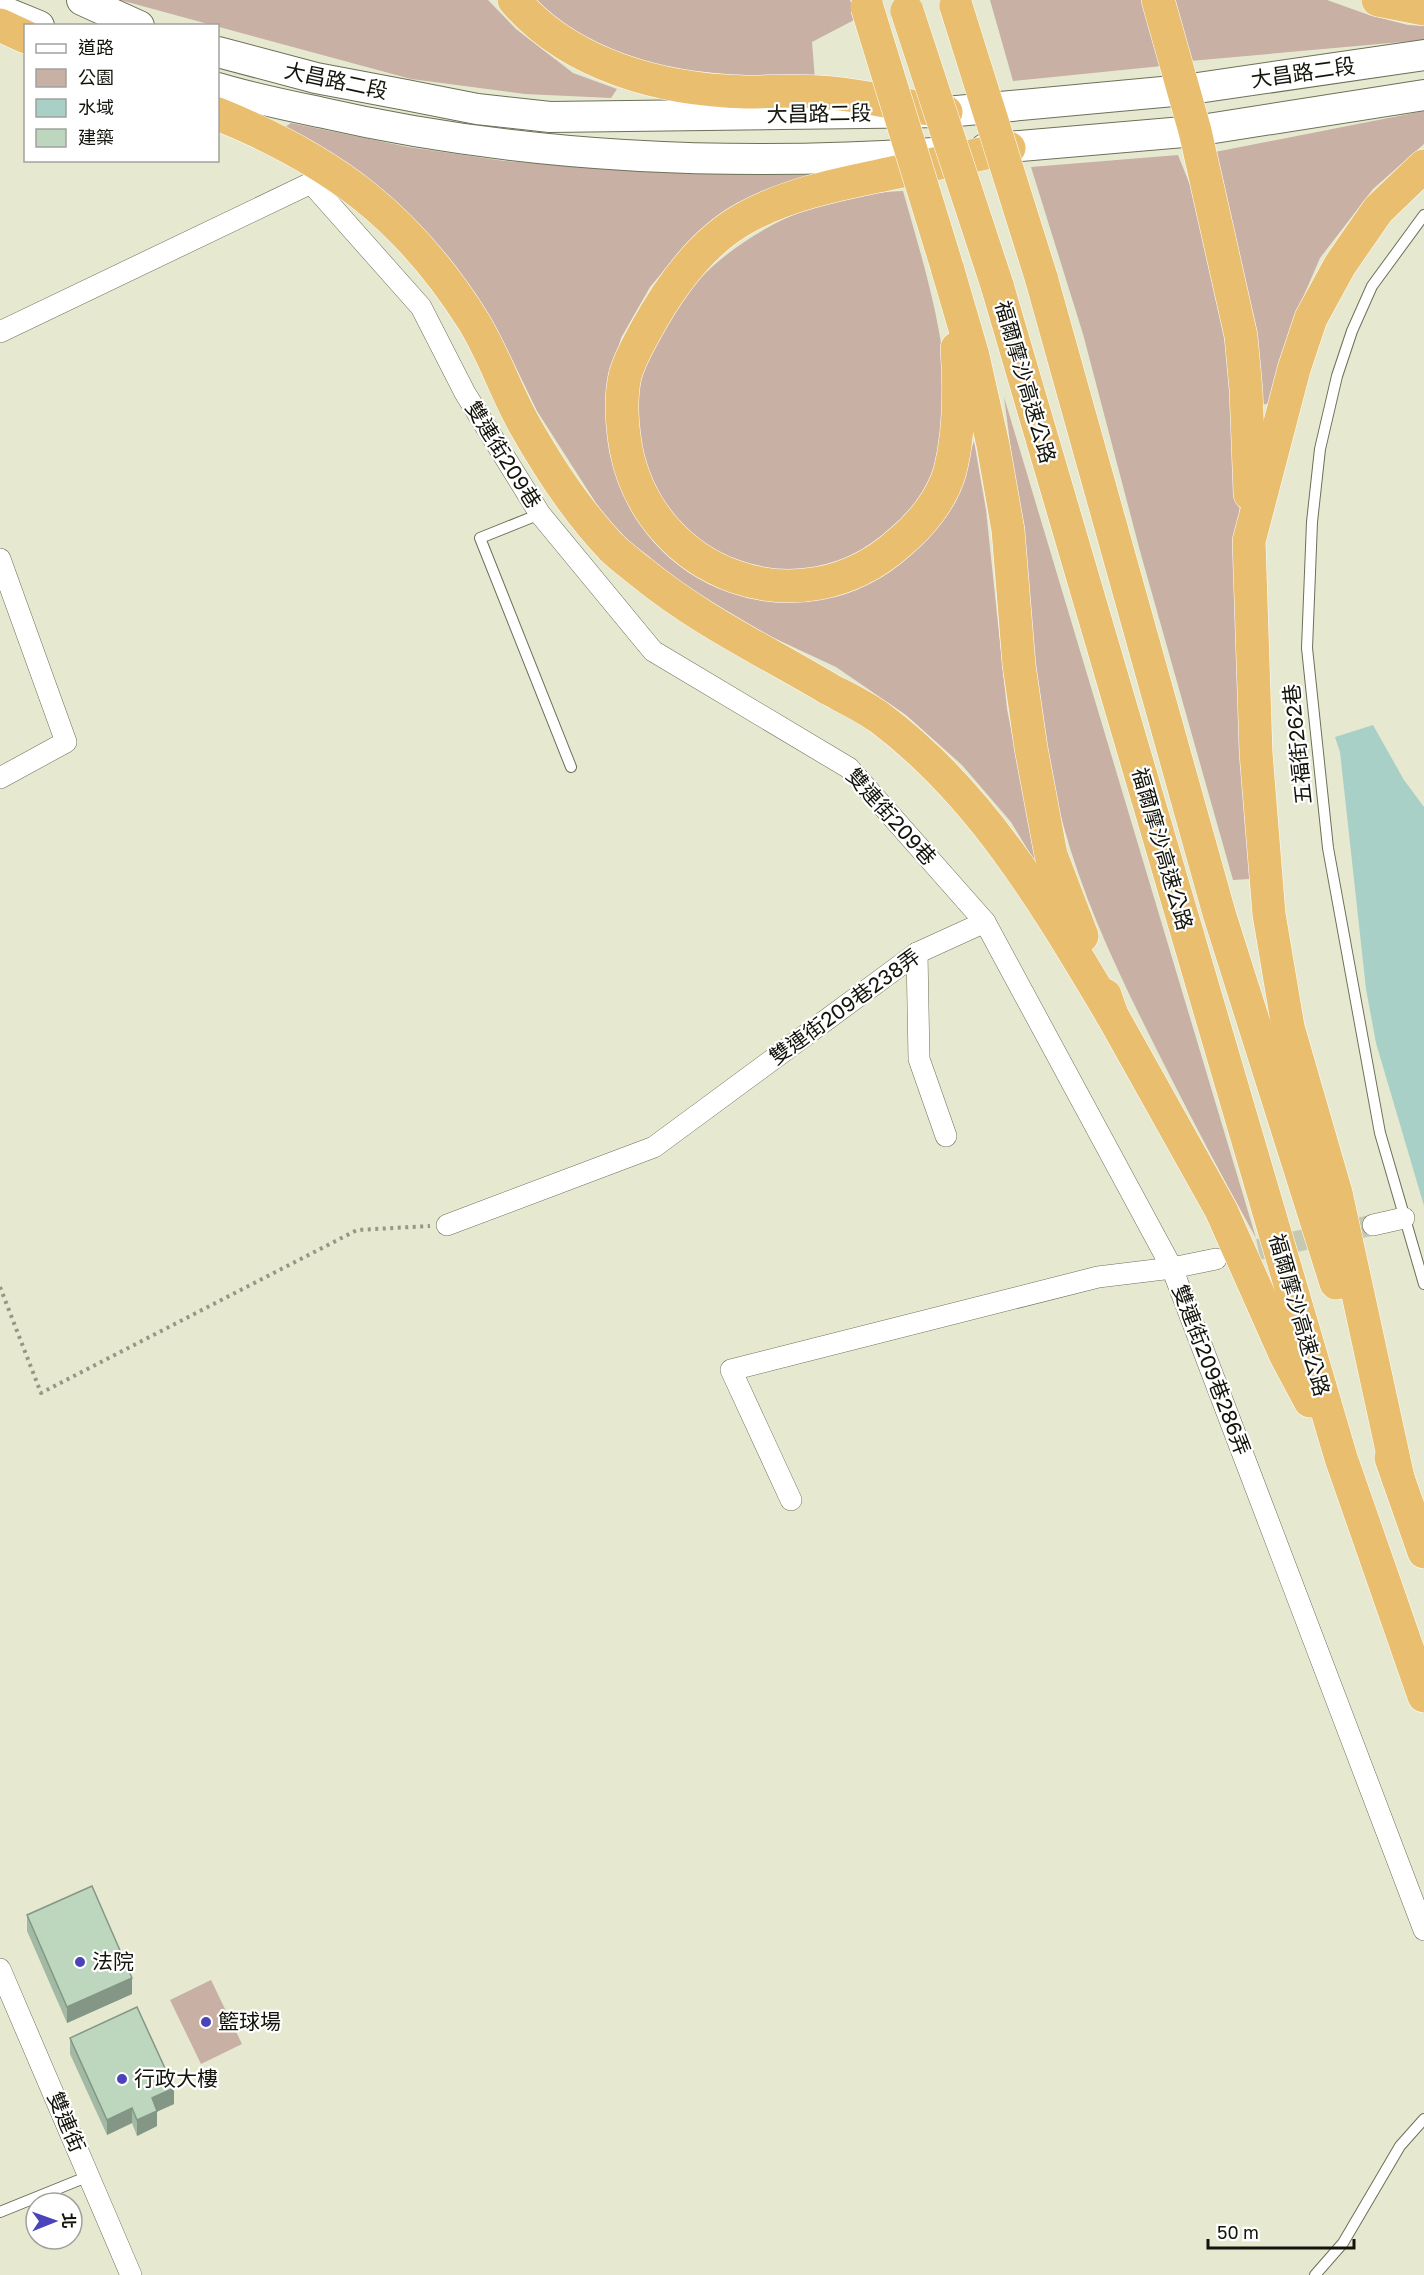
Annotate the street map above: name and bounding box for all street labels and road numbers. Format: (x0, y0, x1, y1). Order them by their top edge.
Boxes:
street label: 大昌路二段 (1249, 52, 1357, 92)
street label: 大昌路二段 (282, 56, 390, 104)
street label: 大昌路二段 (766, 99, 872, 127)
street label: 福爾摩沙高速公路 (990, 297, 1062, 466)
street label: 雙連街209巷 (461, 396, 547, 513)
street label: 五福街262巷 (1278, 683, 1316, 806)
street label: 雙連街209巷 (841, 762, 942, 870)
street label: 福爾摩沙高速公路 (1127, 764, 1199, 933)
street label: 雙連街209巷238弄 (764, 943, 925, 1070)
street label: 福爾摩沙高速公路 (1264, 1230, 1336, 1399)
street label: 雙連街209巷286弄 (1167, 1281, 1256, 1459)
street label: 雙連街 (43, 2088, 91, 2156)

